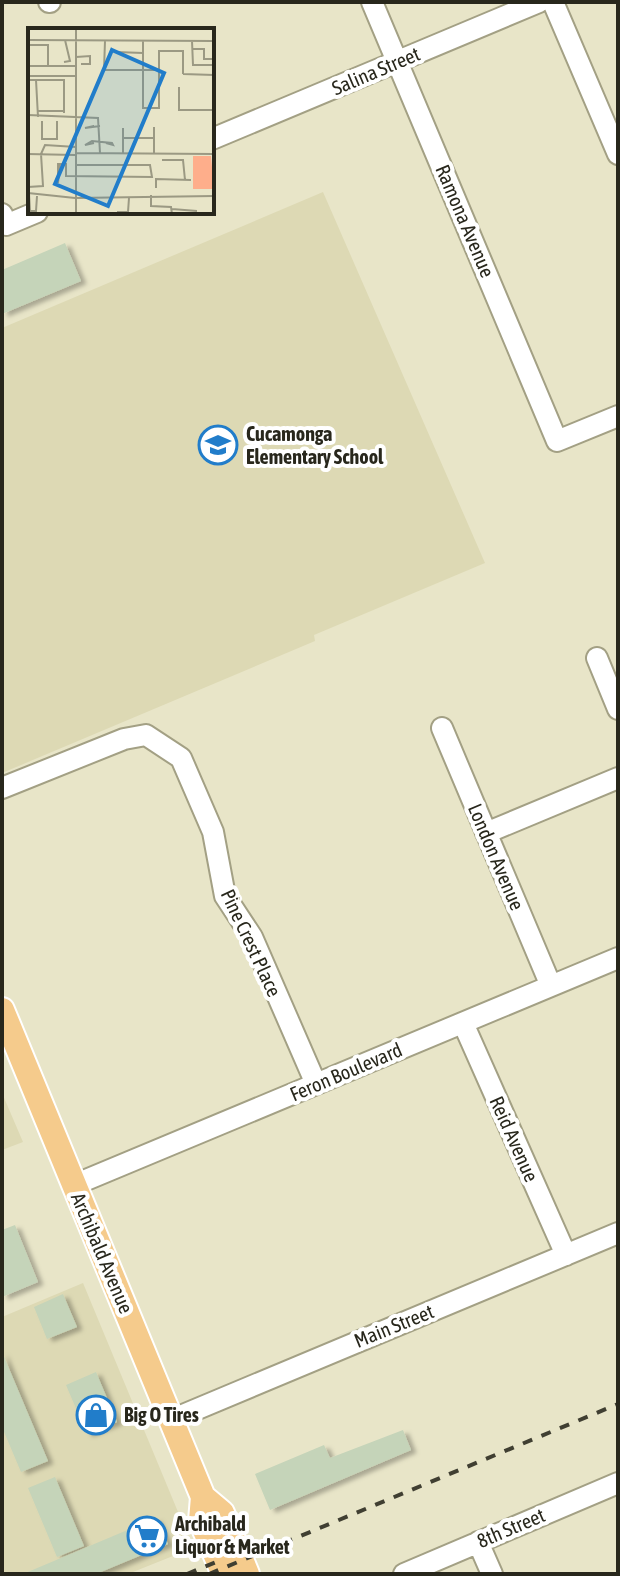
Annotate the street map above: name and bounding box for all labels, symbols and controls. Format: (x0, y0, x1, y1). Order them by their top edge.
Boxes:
inset map (28, 28, 214, 214)
street label: Salina Street (328, 42, 423, 99)
street label: Ramona Avenue (431, 161, 500, 281)
place label: Cucamonga Elementary School (246, 422, 384, 468)
school or university icon: Cucamonga Elementary School (197, 424, 239, 466)
street label: London Avenue (464, 800, 529, 914)
street label: Pine Crest Place (217, 885, 286, 1000)
street label: Feron Boulevard (286, 1038, 405, 1106)
street label: Reid Avenue (485, 1092, 544, 1185)
street label: Archibald Avenue (67, 1189, 138, 1317)
street label: Main Street (351, 1299, 437, 1352)
shop icon: Big O Tires (75, 1394, 117, 1436)
place label: Big O Tires (124, 1403, 199, 1426)
street label: 8th Street (473, 1503, 548, 1552)
place label: Archibald Liquor & Market (174, 1512, 290, 1558)
supermarket icon: Archibald Liquor & Market (126, 1515, 168, 1557)

